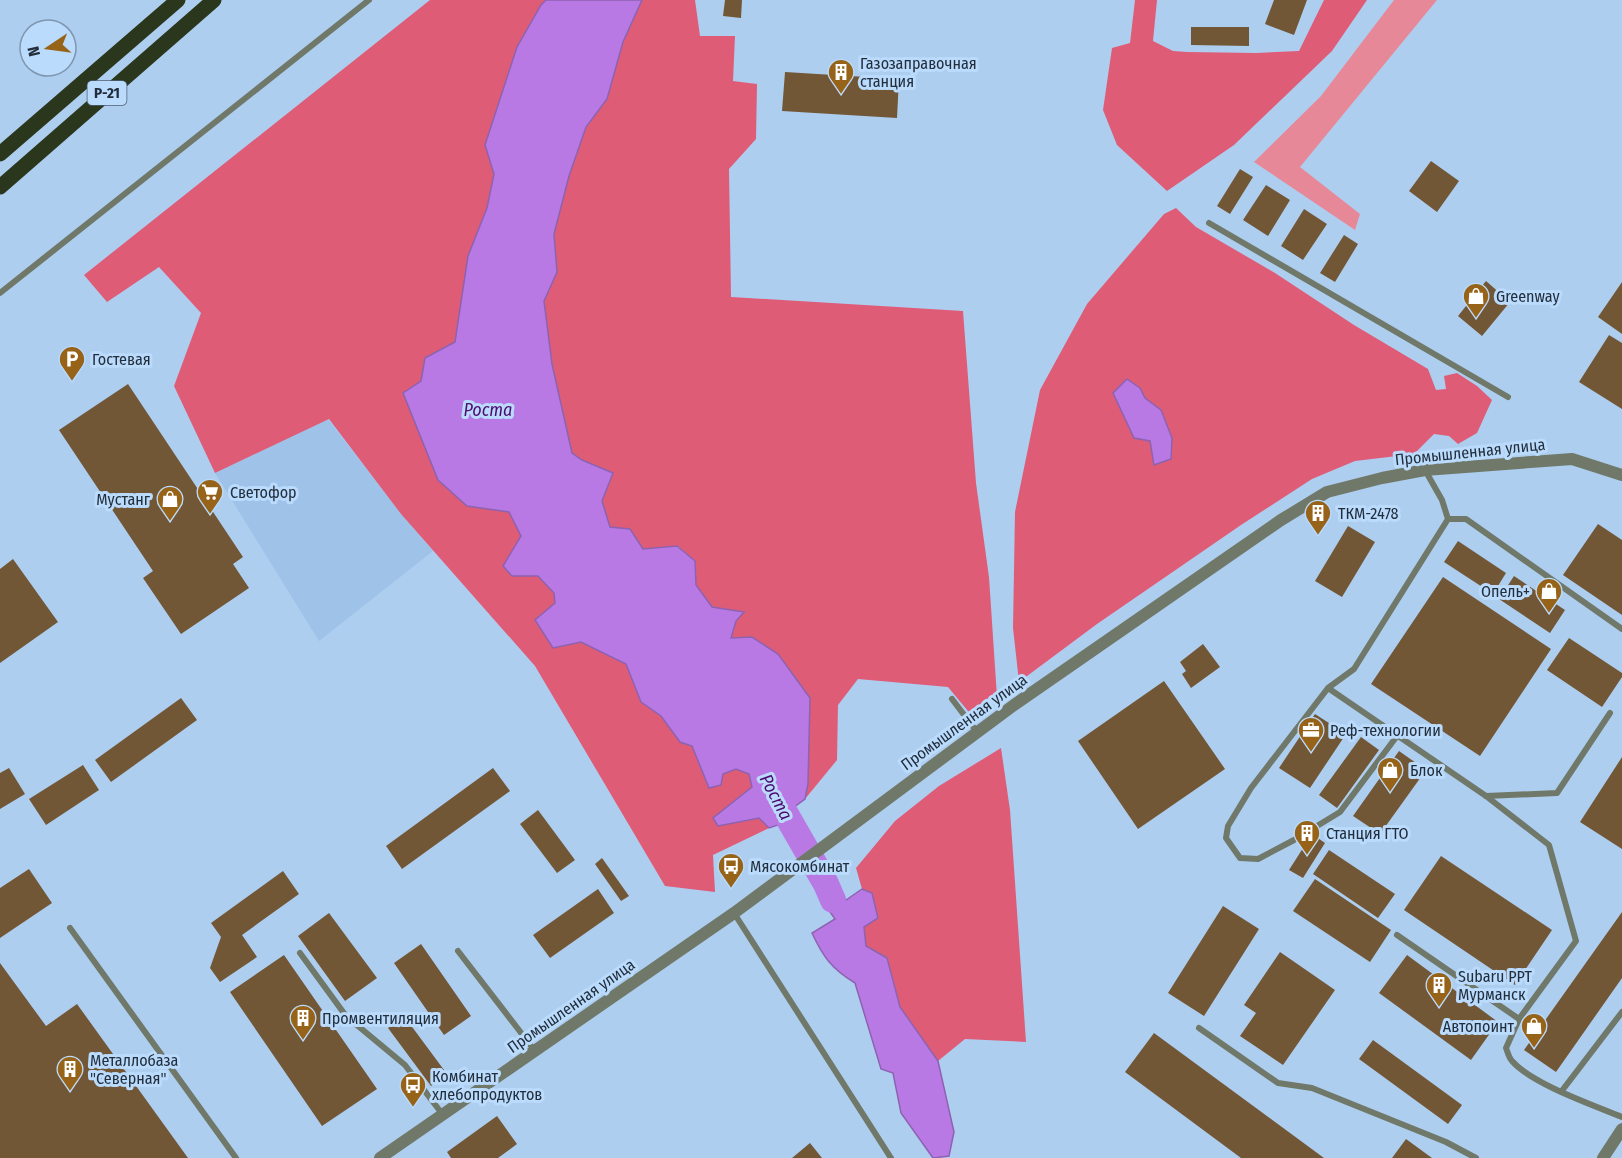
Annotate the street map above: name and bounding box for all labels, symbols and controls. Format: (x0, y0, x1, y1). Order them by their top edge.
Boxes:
north arrow (18, 18, 78, 78)
text: N (24, 44, 44, 58)
place label: Газозаправочная станция (860, 54, 977, 91)
building icon: Газозаправочная станция (826, 57, 856, 95)
road number: Р-21 (88, 81, 126, 105)
shop icon: Greenway (1461, 281, 1491, 319)
place label: Greenway (1496, 287, 1560, 306)
parking icon: Гостевая (57, 344, 87, 382)
place label: Гостевая (92, 350, 151, 369)
water label: Роста (464, 399, 512, 421)
street label: Промышленная улица (1394, 435, 1546, 469)
supermarket icon: Светофор (195, 477, 225, 515)
place label: Светофор (230, 483, 297, 502)
shop icon: Мустанг (155, 484, 185, 522)
place label: Мустанг (96, 490, 151, 509)
building icon: ТКМ-2478 (1303, 498, 1333, 536)
place label: ТКМ-2478 (1338, 504, 1399, 523)
shop icon: Опель+ (1534, 576, 1564, 614)
place label: Опель+ (1481, 582, 1530, 601)
street label: Промышленная улица (897, 670, 1031, 774)
office icon: Реф-технологии (1296, 715, 1326, 753)
place label: Реф-технологии (1330, 721, 1441, 740)
shop icon: Блок (1375, 755, 1405, 793)
place label: Блок (1410, 761, 1443, 780)
water label: Роста (755, 770, 797, 824)
building icon: Станция ГТО (1292, 818, 1322, 856)
place label: Станция ГТО (1326, 824, 1409, 843)
bus stop icon: Мясокомбинат (716, 851, 746, 889)
place label: Мясокомбинат (750, 857, 850, 876)
street label: Промышленная улица (504, 955, 639, 1057)
place label: Subaru РРТ Мурманск (1458, 967, 1533, 1004)
building icon: Subaru РРТ Мурманск (1424, 970, 1454, 1008)
building icon: Промвентиляция (288, 1003, 318, 1041)
place label: Промвентиляция (322, 1009, 439, 1028)
shop icon: Автопоинт (1519, 1011, 1549, 1049)
place label: Автопоинт (1443, 1017, 1515, 1036)
place label: Металлобаза "Северная" (90, 1051, 178, 1088)
building icon: Металлобаза "Северная" (55, 1054, 85, 1092)
place label: Комбинат хлебопродуктов (432, 1067, 542, 1104)
bus stop icon: Комбинат хлебопродуктов (398, 1070, 428, 1108)

